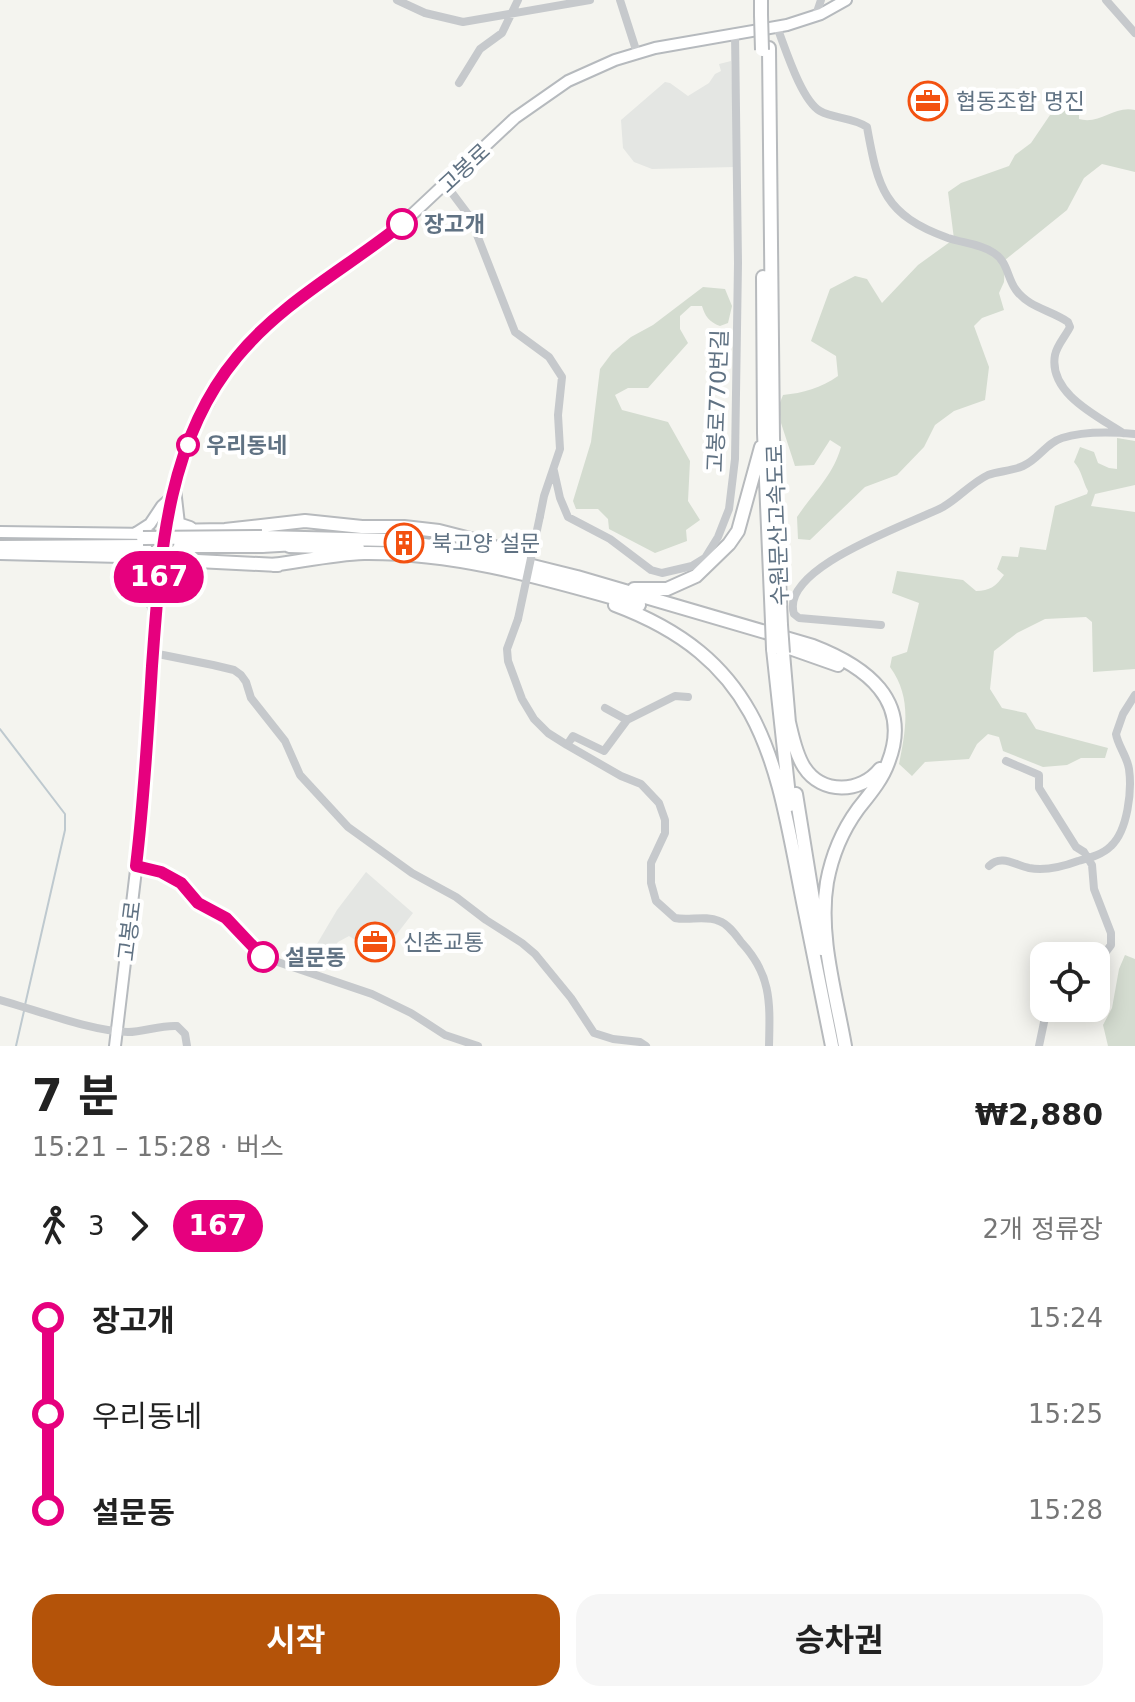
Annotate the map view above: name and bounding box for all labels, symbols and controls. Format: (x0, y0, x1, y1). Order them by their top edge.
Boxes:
office icon: 협동조합 명진 (907, 80, 949, 122)
place label: 협동조합 명진 (956, 89, 1084, 114)
street label: 고봉로 (434, 139, 495, 198)
marker: 장고개 (387, 209, 417, 239)
place label: 장고개 (424, 212, 485, 237)
street label: 고봉로770번길 (703, 329, 732, 473)
place label: 우리동네 (206, 433, 287, 458)
marker: 우리동네 (177, 434, 199, 456)
street label: 수원문산고속도로 (762, 444, 793, 606)
building icon: 북고양 설문 (383, 522, 425, 564)
place label: 북고양 설문 (432, 531, 540, 556)
line badge: 167 (113, 551, 205, 603)
text: 167 (130, 560, 188, 593)
street label: 고봉로 (113, 899, 146, 963)
office icon: 신촌교통 (354, 921, 396, 963)
place label: 신촌교통 (403, 930, 484, 955)
marker: 설문동 (248, 942, 278, 972)
map controls (1030, 942, 1110, 1022)
button: locate (1030, 942, 1110, 1022)
place label: 설문동 (285, 945, 346, 970)
text: 7 분 (32, 1070, 118, 1121)
text: ₩2,880 (975, 1097, 1103, 1132)
text: 15:21 – 15:28 · 버스 (32, 1132, 284, 1162)
icon: walk (32, 1204, 76, 1248)
icon: forward (117, 1204, 161, 1248)
text: 167 (189, 1209, 247, 1242)
text: 3 (88, 1211, 105, 1241)
text: 2개 정류장 (983, 1214, 1103, 1244)
text: 장고개 (92, 1303, 175, 1338)
text: 15:24 (1028, 1303, 1103, 1333)
text: 우리동네 (92, 1399, 202, 1434)
text: 15:25 (1028, 1399, 1103, 1429)
text: 설문동 (92, 1495, 175, 1530)
text: 15:28 (1028, 1495, 1103, 1525)
button: 시작 (32, 1594, 560, 1686)
button: 승차권 (576, 1594, 1103, 1686)

